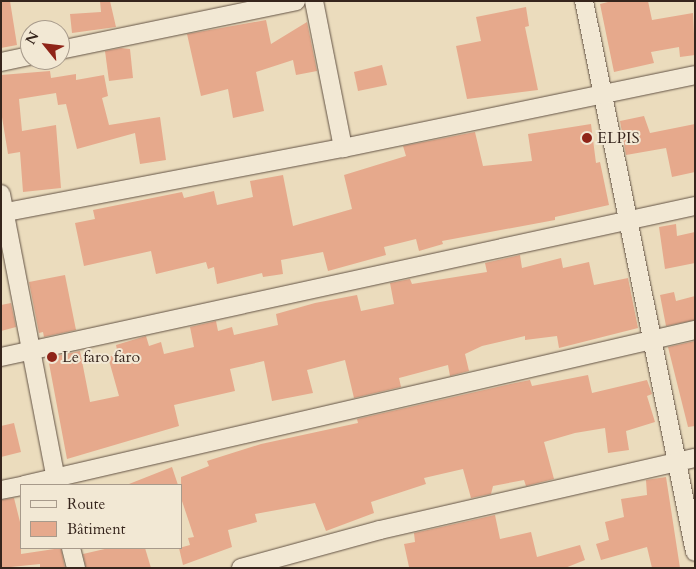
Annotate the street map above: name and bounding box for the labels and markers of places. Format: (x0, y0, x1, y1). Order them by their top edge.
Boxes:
place label: ELPIS (597, 128, 639, 148)
marker: ELPIS (581, 132, 593, 144)
place label: Le faro faro (62, 347, 140, 367)
marker: Le faro faro (46, 351, 58, 363)

